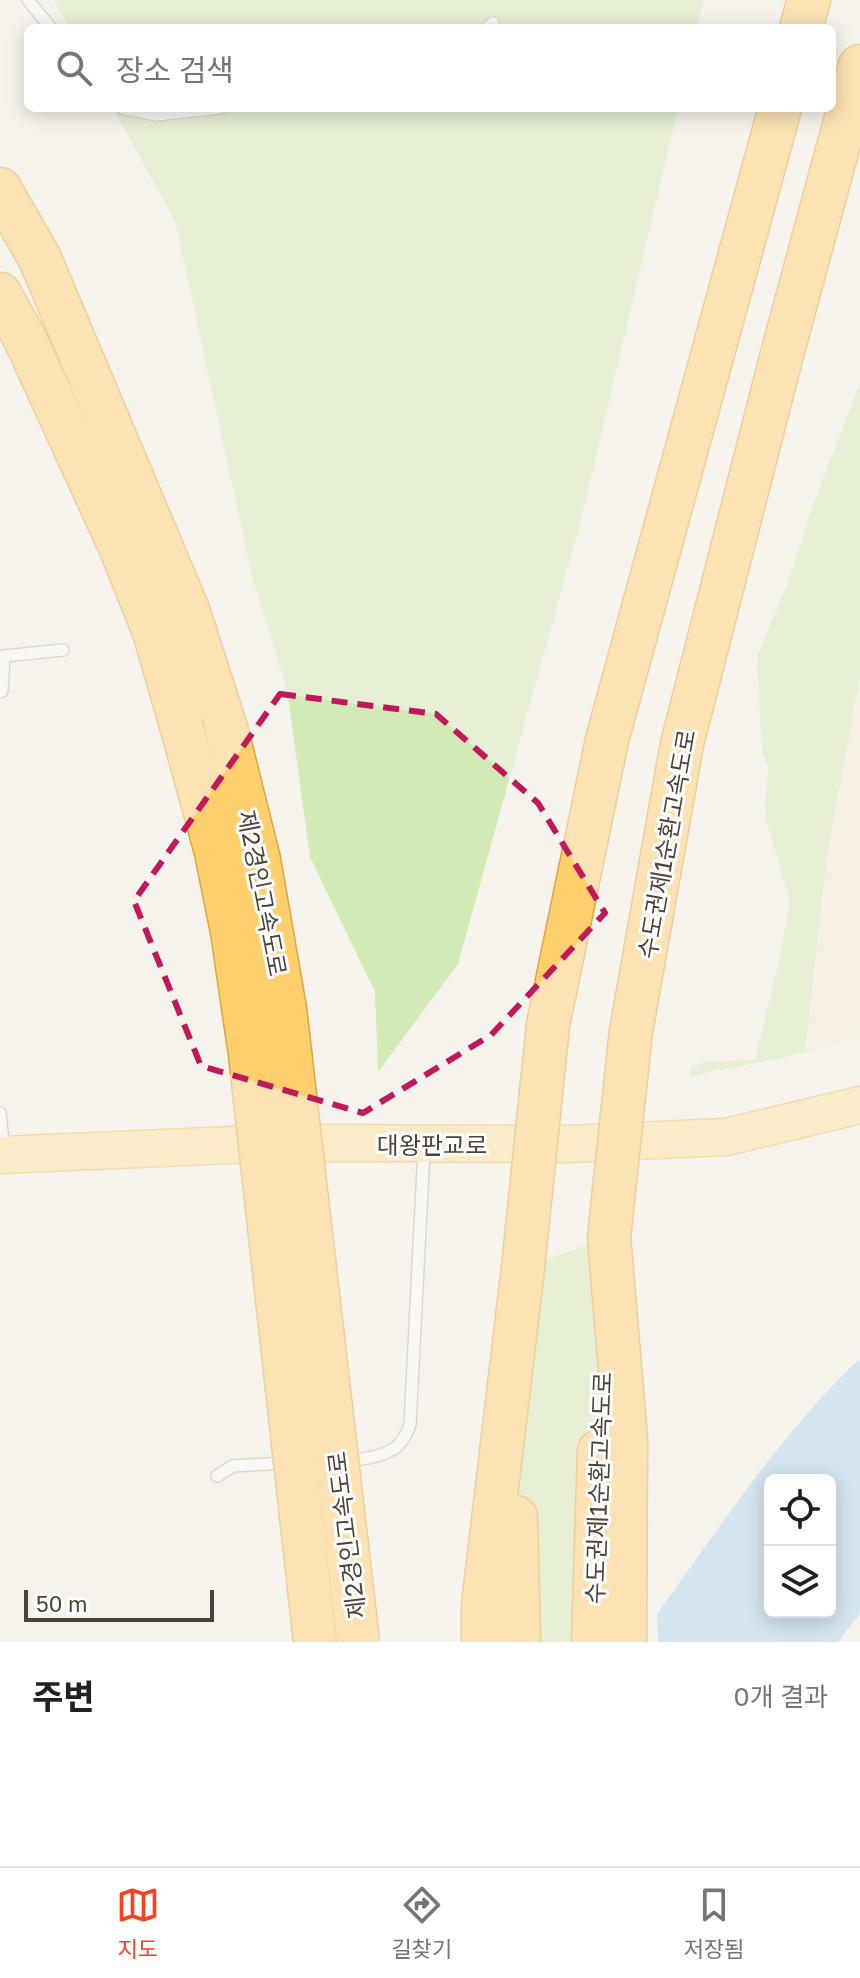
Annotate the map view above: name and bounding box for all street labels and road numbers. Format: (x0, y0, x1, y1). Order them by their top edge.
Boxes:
street label: 수도권제1순환고속도로 (632, 727, 700, 961)
street label: 제2경인고속도로 (233, 808, 293, 978)
street label: 대왕판교로 (377, 1130, 487, 1159)
street label: 수도권제1순환고속도로 (579, 1371, 617, 1605)
street label: 제2경인고속도로 (321, 1450, 371, 1620)

